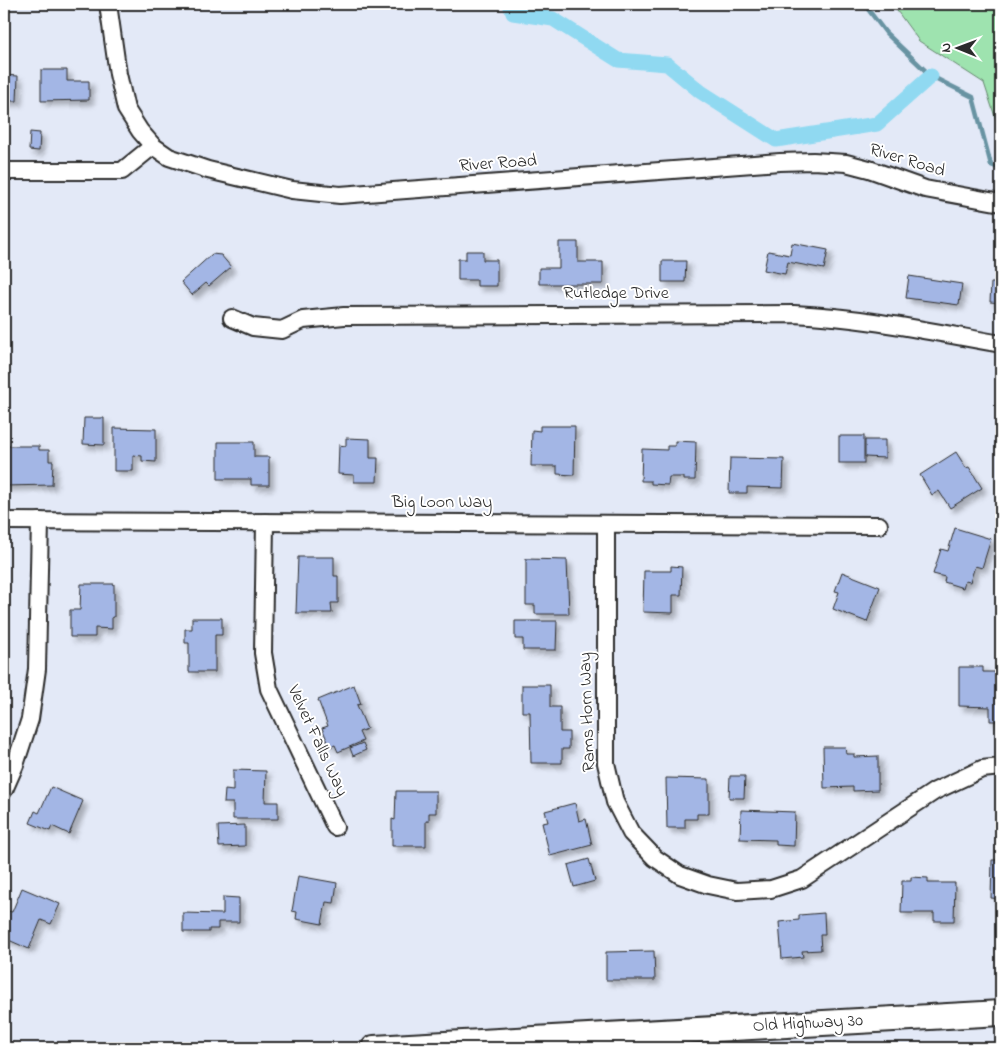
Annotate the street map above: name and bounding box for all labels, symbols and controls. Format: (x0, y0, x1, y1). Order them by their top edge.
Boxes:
north arrow (932, 22, 982, 72)
text: N (936, 43, 957, 53)
street label: River Road (866, 137, 948, 185)
street label: River Road (458, 148, 538, 180)
street label: Rutledge Drive (563, 281, 670, 308)
street label: Big Loon Way (391, 490, 492, 517)
street label: Rams Horn Way (573, 652, 603, 772)
street label: Velvet Falls Way (279, 680, 354, 801)
street label: Old Highway 30 (752, 1008, 864, 1041)

